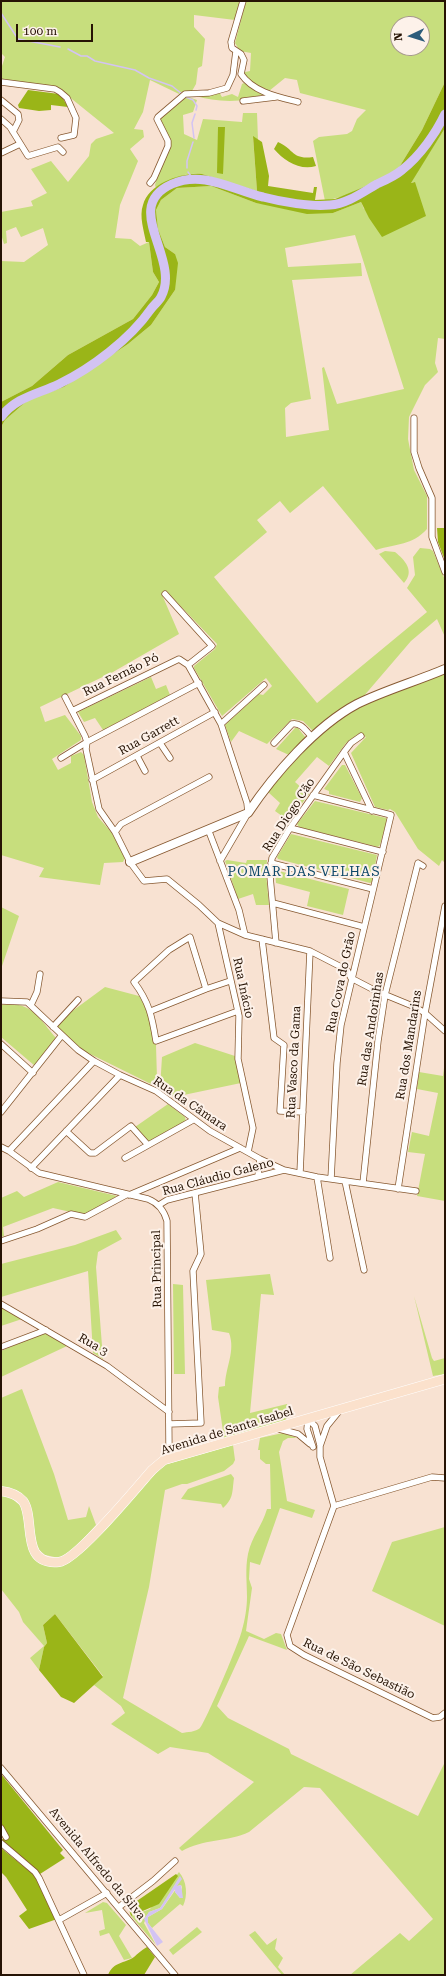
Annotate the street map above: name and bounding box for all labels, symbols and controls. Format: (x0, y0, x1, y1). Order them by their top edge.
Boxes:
scale bar (18, 16, 95, 42)
north arrow (390, 16, 430, 56)
text: 100 m (23, 24, 57, 38)
text: N (392, 32, 405, 41)
street label: Rua Fernão Pó (81, 650, 161, 700)
street label: Rua Garrett (116, 714, 182, 758)
street label: Rua Diogo Cão (260, 776, 318, 854)
district label: POMAR DAS VELHAS (227, 864, 381, 880)
street label: Rua Cova do Grão (323, 930, 359, 1034)
street label: Rua Inácio (230, 956, 256, 1020)
street label: Rua das Andorinhas (355, 971, 387, 1087)
street label: Rua dos Mandarins (393, 989, 425, 1101)
street label: Rua Vasco da Gama (284, 1005, 304, 1119)
street label: Rua da Câmara (150, 1074, 230, 1134)
street label: Rua Cláudio Galeno (161, 1155, 275, 1199)
street label: Rua Principal (149, 1230, 165, 1308)
street label: Rua 3 (76, 1331, 110, 1359)
street label: Avenida de Santa Isabel (159, 1404, 295, 1458)
street label: Rua de São Sebastião (301, 1636, 417, 1702)
street label: Avenida Alfredo da Silva (46, 1805, 148, 1923)

